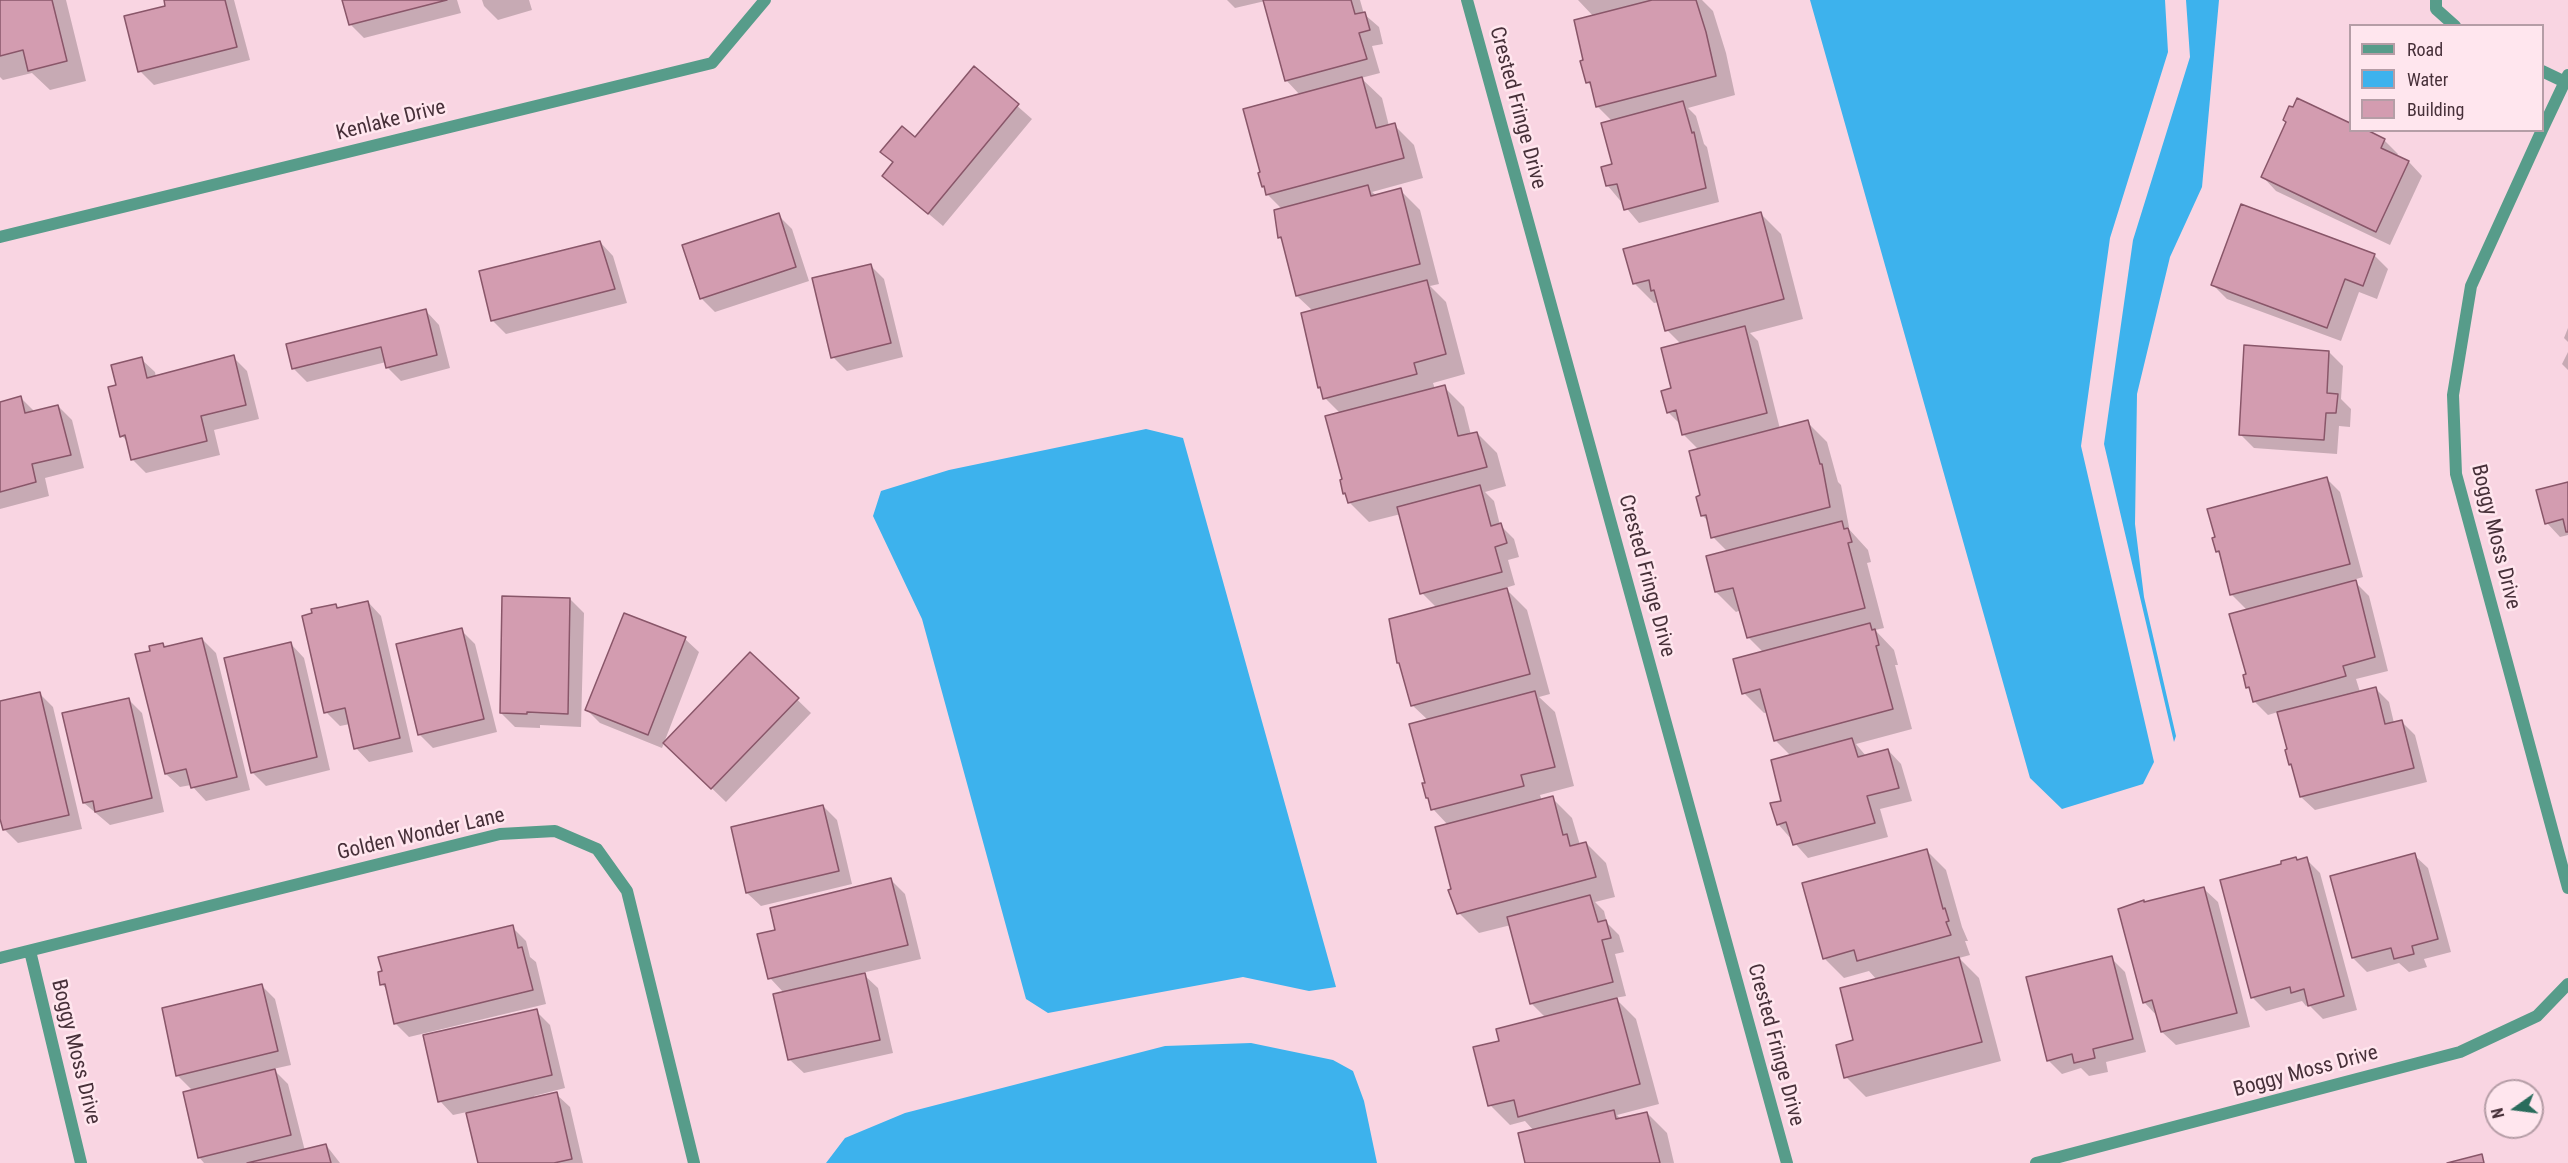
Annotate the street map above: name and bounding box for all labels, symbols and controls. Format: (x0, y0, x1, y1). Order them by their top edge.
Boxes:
street label: Crested Fringe Drive (1483, 24, 1551, 192)
legend (2349, 24, 2544, 132)
text: Road (2407, 39, 2443, 60)
text: Water (2407, 69, 2448, 90)
street label: Kenlake Drive (334, 95, 448, 147)
text: Building (2407, 99, 2464, 120)
street label: Boggy Moss Drive (2465, 462, 2525, 612)
street label: Crested Fringe Drive (1612, 492, 1680, 660)
street label: Golden Wonder Lane (335, 803, 507, 867)
street label: Crested Fringe Drive (1741, 961, 1809, 1129)
street label: Boggy Moss Drive (45, 977, 105, 1127)
street label: Boggy Moss Drive (2231, 1041, 2381, 1103)
north arrow (2484, 1079, 2544, 1139)
text: N (2488, 1106, 2508, 1120)

